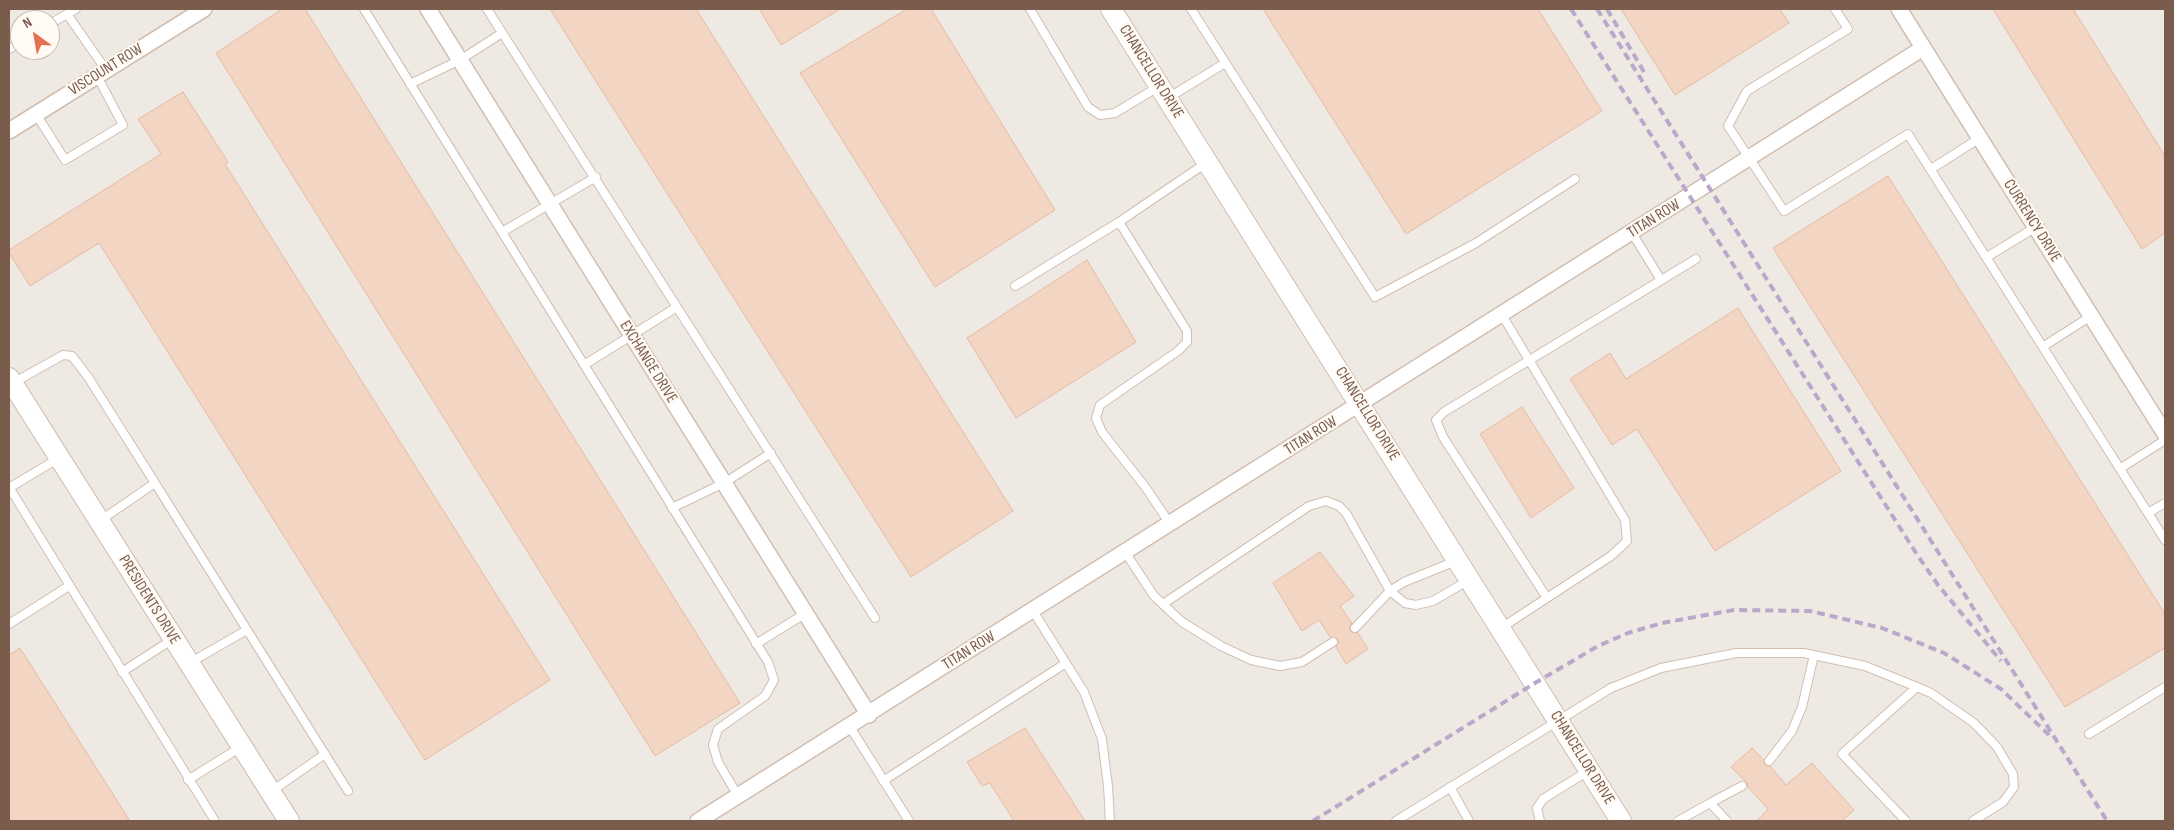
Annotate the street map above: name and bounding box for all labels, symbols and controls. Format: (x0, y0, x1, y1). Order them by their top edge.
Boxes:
north arrow (10, 10, 60, 60)
text: N (20, 14, 35, 32)
street label: CHANCELLOR DRIVE (1115, 22, 1187, 122)
street label: VISCOUNT ROW (66, 40, 146, 100)
street label: CURRENCY DRIVE (1999, 176, 2065, 266)
street label: TITAN ROW (1624, 195, 1684, 243)
street label: EXCHANGE DRIVE (615, 317, 681, 407)
street label: CHANCELLOR DRIVE (1331, 364, 1403, 464)
street label: TITAN ROW (1281, 412, 1341, 460)
street label: PRESIDENTS DRIVE (114, 552, 184, 648)
street label: TITAN ROW (939, 627, 999, 675)
street label: CHANCELLOR DRIVE (1546, 708, 1618, 808)

